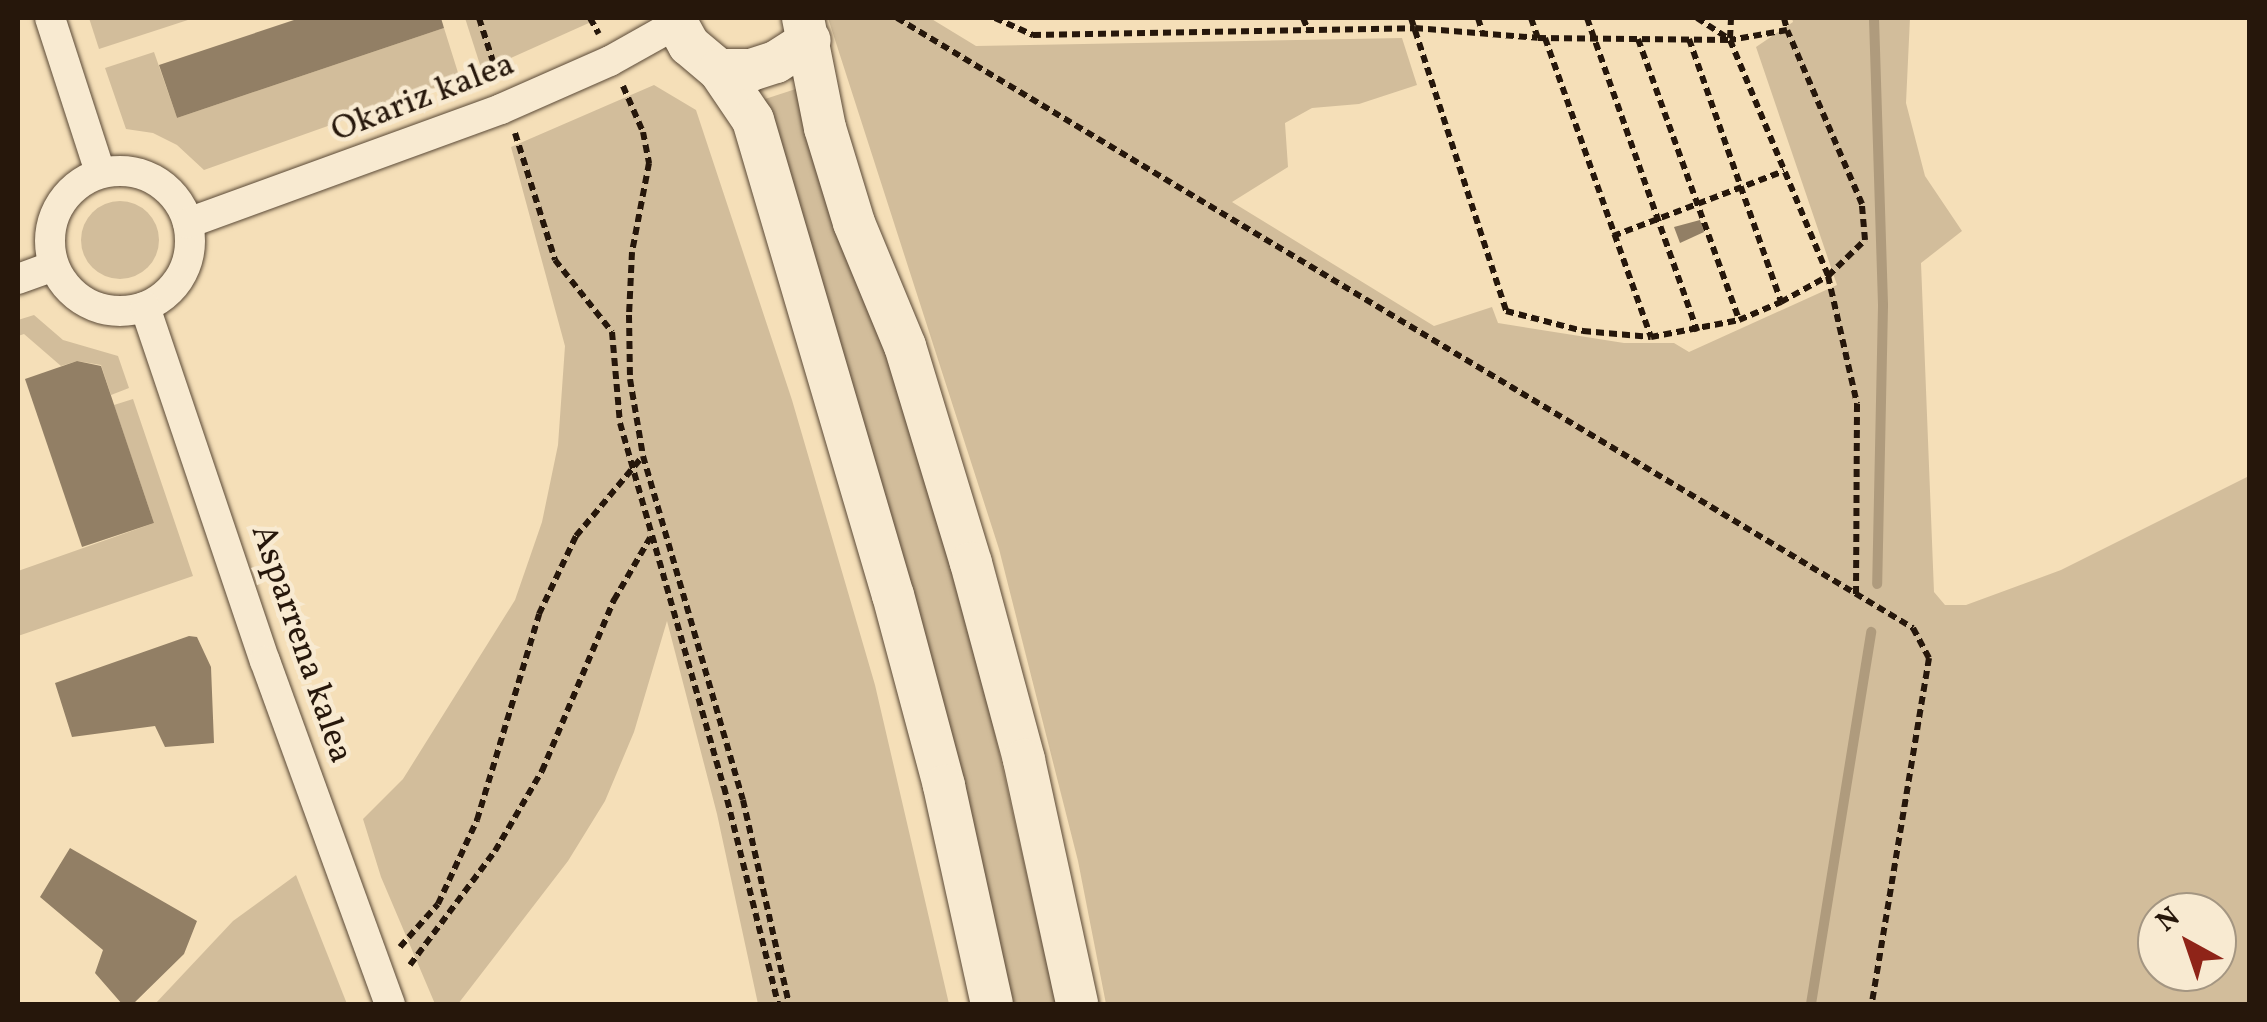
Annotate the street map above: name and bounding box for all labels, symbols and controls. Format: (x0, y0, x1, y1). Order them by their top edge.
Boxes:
street label: Okariz kalea (325, 44, 521, 152)
street label: Asparrena kalea (241, 519, 361, 769)
north arrow (2137, 892, 2237, 992)
text: N (2148, 899, 2189, 942)

